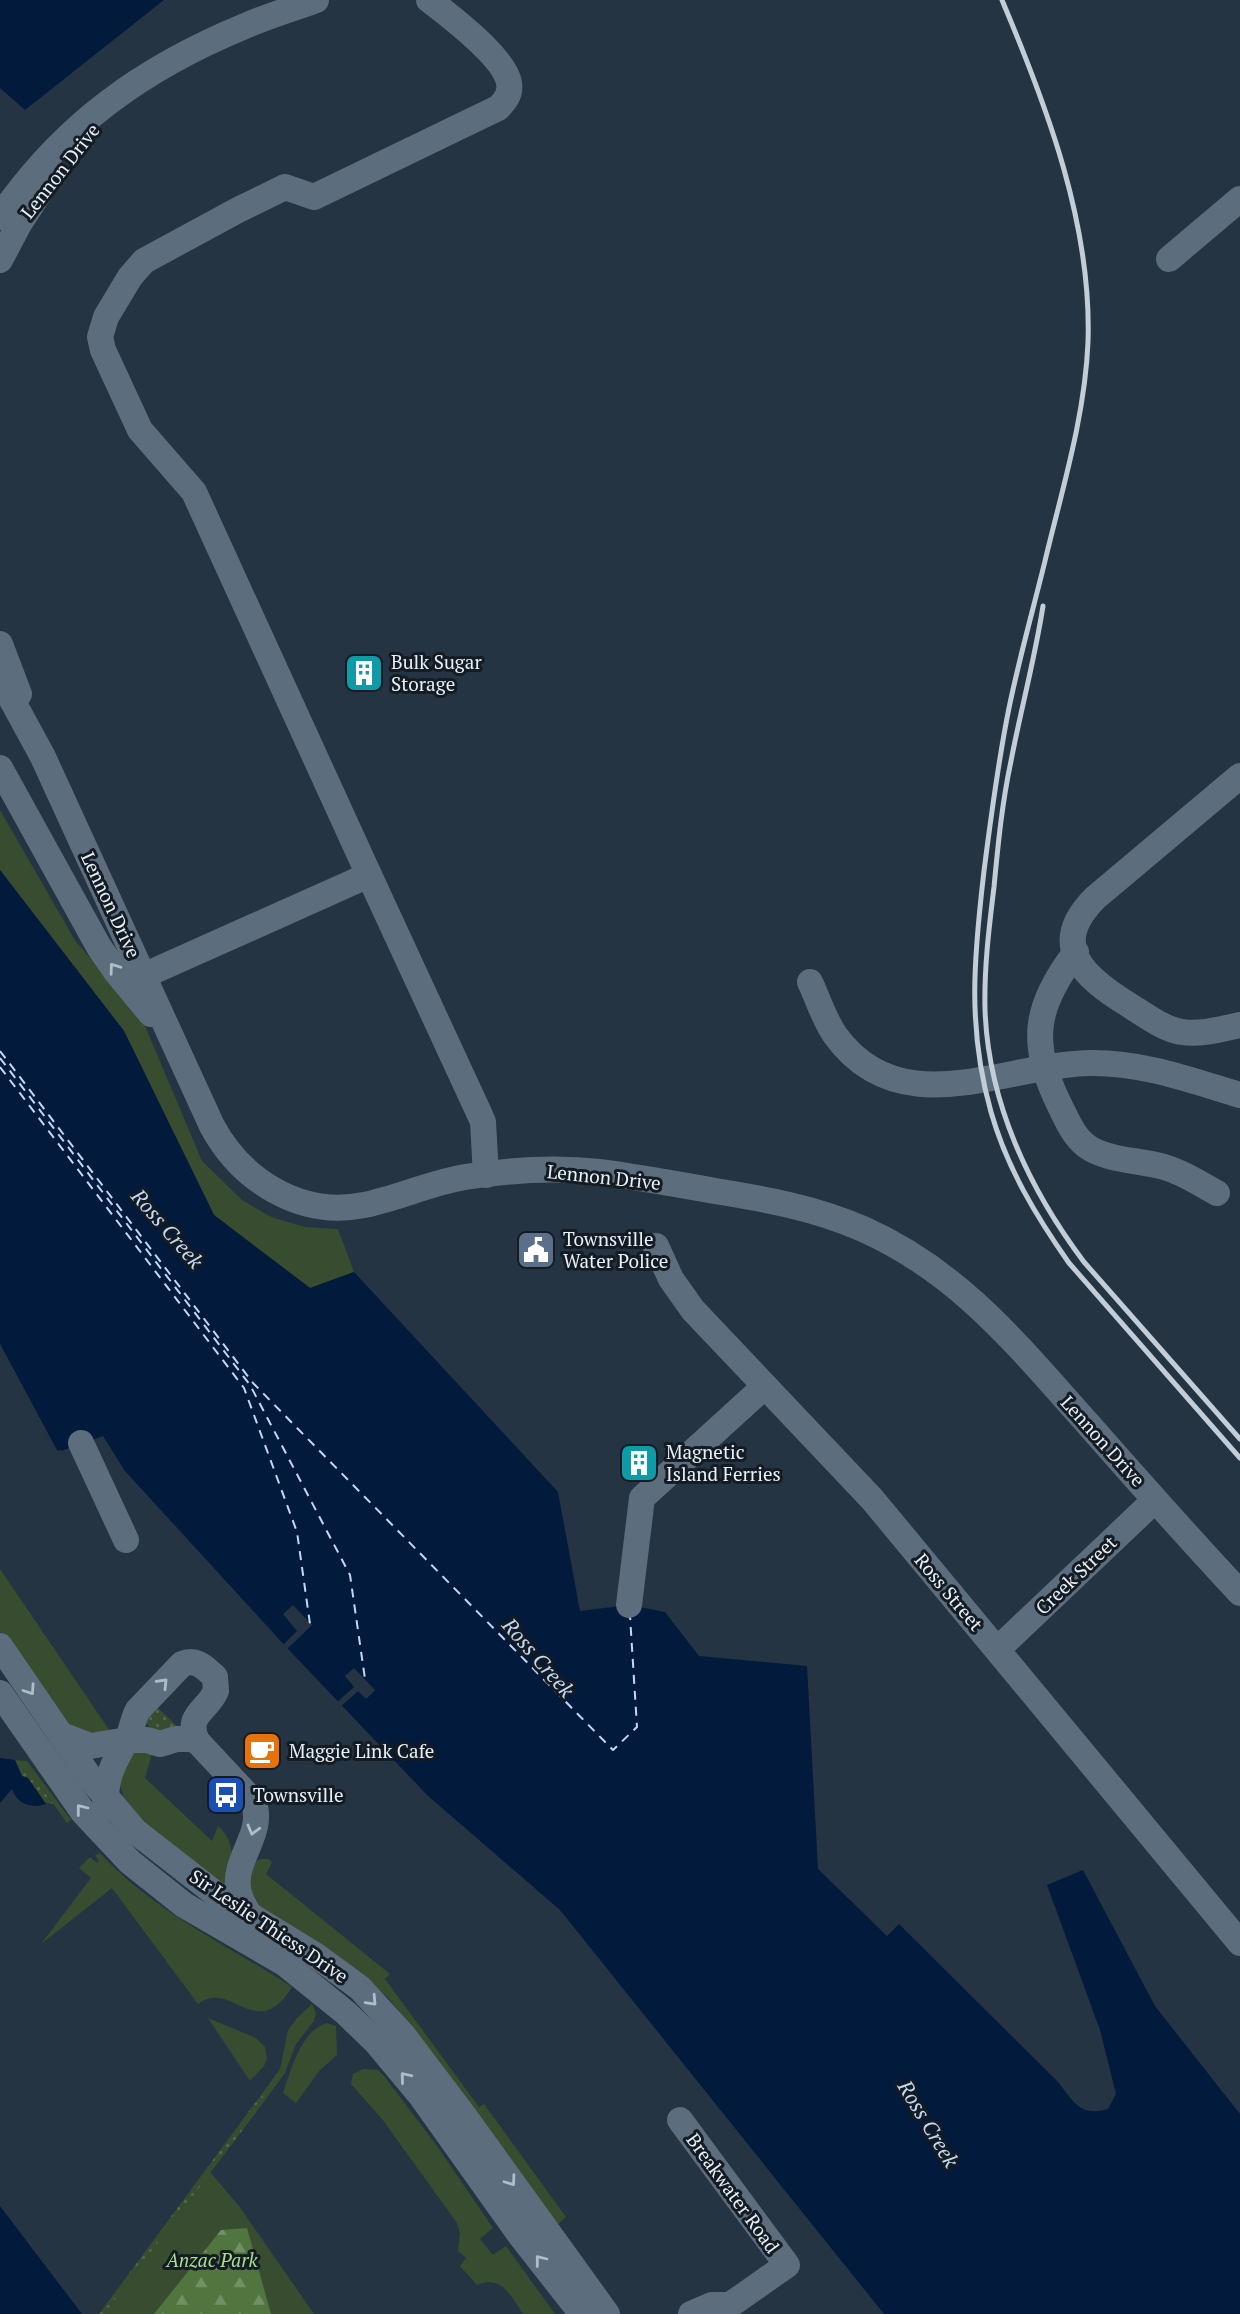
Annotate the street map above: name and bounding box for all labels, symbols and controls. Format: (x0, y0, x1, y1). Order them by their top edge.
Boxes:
street label: Lennon Drive (15, 118, 105, 223)
place label: Bulk Sugar Storage (391, 649, 482, 696)
building icon: Bulk Sugar Storage (343, 652, 385, 694)
street label: Lennon Drive (76, 848, 147, 962)
one-way arrow (109, 963, 122, 976)
street label: Lennon Drive (546, 1158, 662, 1195)
water label: Ross Creek (125, 1182, 211, 1275)
place label: Townsville Water Police (563, 1226, 668, 1273)
public building icon: Townsville Water Police (515, 1229, 557, 1271)
street label: Lennon Drive (1056, 1390, 1151, 1491)
place label: Magnetic Island Ferries (666, 1439, 781, 1486)
building icon: Magnetic Island Ferries (618, 1442, 660, 1484)
street label: Creek Street (1030, 1530, 1122, 1620)
street label: Ross Street (910, 1548, 989, 1636)
water label: Ross Creek (496, 1611, 582, 1704)
one-way arrow (155, 1679, 168, 1692)
one-way arrow (22, 1682, 34, 1695)
cafe icon: Maggie Link Cafe (241, 1730, 283, 1772)
place label: Maggie Link Cafe (289, 1738, 434, 1763)
bus stop icon: Townsville (205, 1774, 247, 1816)
place label: Townsville (253, 1782, 344, 1807)
one-way arrow (77, 1804, 90, 1816)
one-way arrow (247, 1824, 262, 1836)
street label: Sir Leslie Thiess Drive (185, 1863, 353, 1988)
one-way arrow (364, 1993, 377, 2006)
one-way arrow (401, 2072, 413, 2085)
water label: Ross Creek (891, 2074, 966, 2173)
street label: Breakwater Road (681, 2128, 786, 2258)
one-way arrow (503, 2173, 516, 2186)
park label: Anzac Park (165, 2247, 259, 2272)
one-way arrow (535, 2256, 548, 2268)

